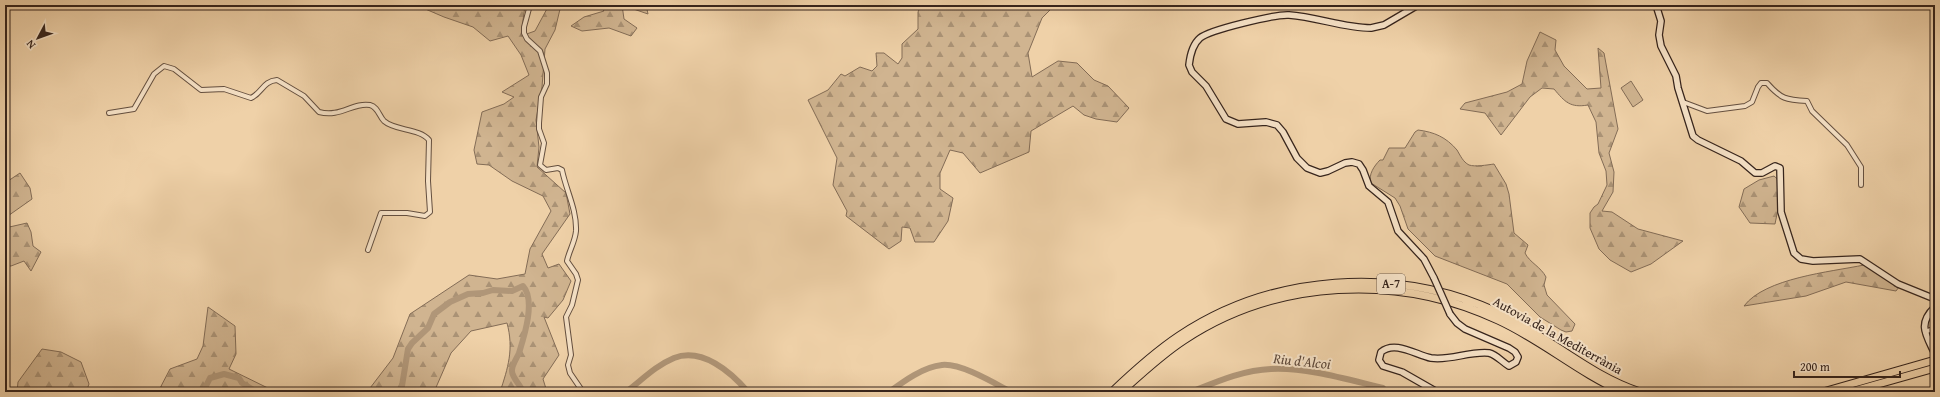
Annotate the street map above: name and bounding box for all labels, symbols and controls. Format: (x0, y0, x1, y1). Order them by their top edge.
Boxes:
north arrow (18, 18, 58, 58)
text: N (22, 36, 39, 53)
road number: A-7 (1377, 274, 1405, 294)
street label: Autovia de la Mediterrània (1489, 292, 1627, 379)
water label: Riu d'Alcoi (1271, 348, 1332, 374)
scale bar (1794, 353, 1900, 379)
text: 200 m (1800, 358, 1830, 375)

